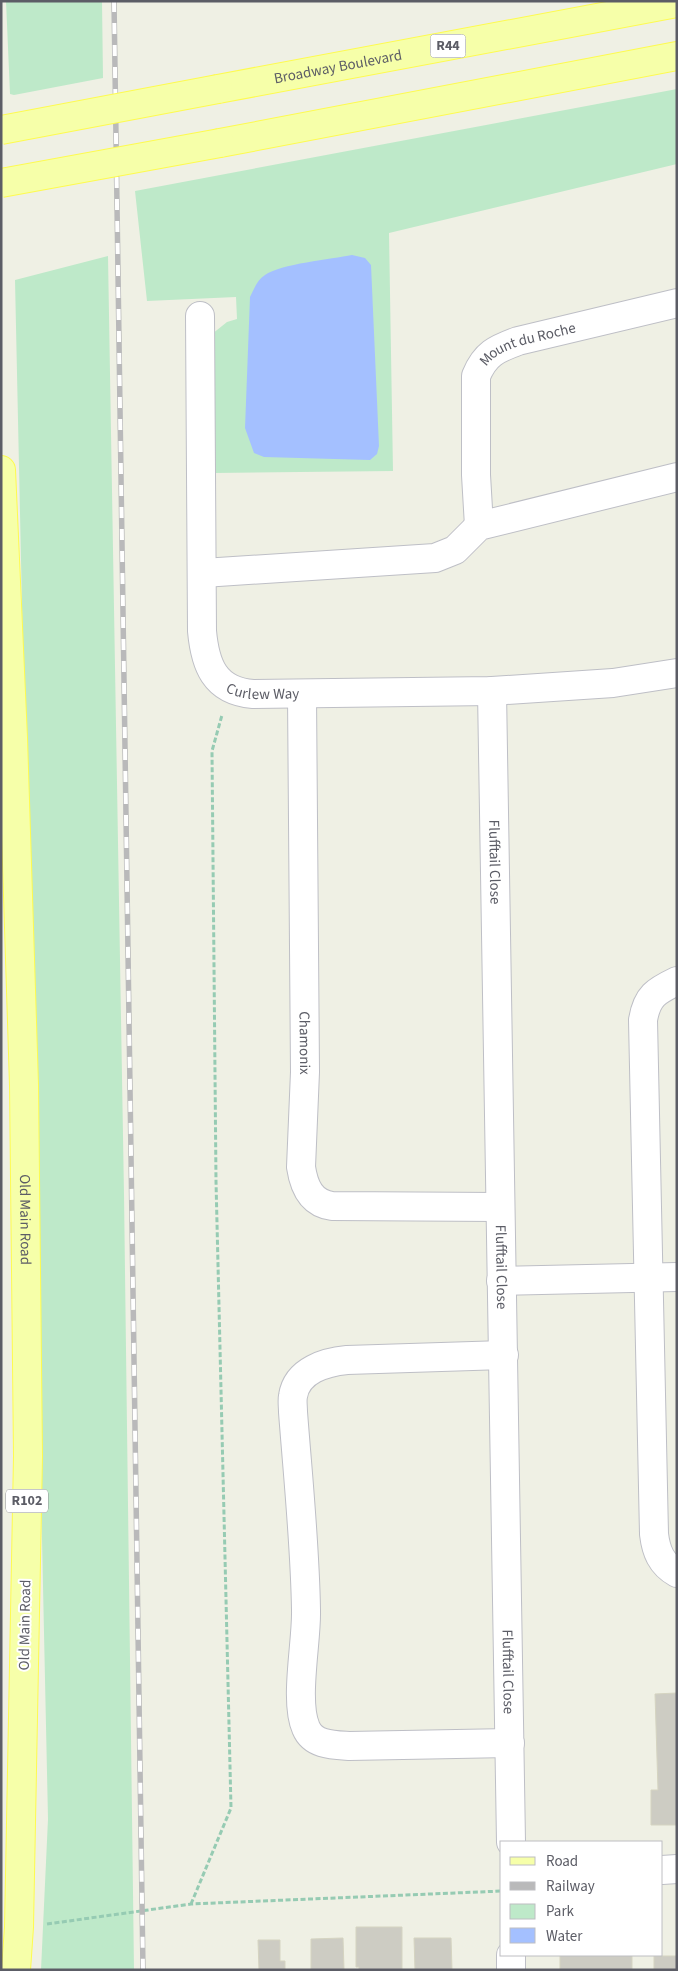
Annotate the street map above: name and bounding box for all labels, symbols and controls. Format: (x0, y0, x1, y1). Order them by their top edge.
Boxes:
road number: R44 (430, 34, 466, 58)
street label: Broadway Boulevard (272, 44, 404, 89)
street label: Mount du Roche (474, 317, 578, 370)
street label: Curlew Way (223, 677, 299, 705)
street label: Flufftail Close (484, 819, 506, 904)
street label: Chamonix (294, 1011, 316, 1075)
street label: Old Main Road (14, 1174, 36, 1265)
street label: Flufftail Close (490, 1224, 513, 1309)
road number: R102 (6, 1490, 48, 1512)
street label: Old Main Road (14, 1579, 36, 1671)
street label: Flufftail Close (497, 1629, 519, 1714)
legend (500, 1841, 663, 1956)
text: Road (546, 1851, 578, 1872)
text: Railway (546, 1876, 595, 1897)
text: Park (546, 1901, 575, 1922)
text: Water (546, 1926, 583, 1947)

